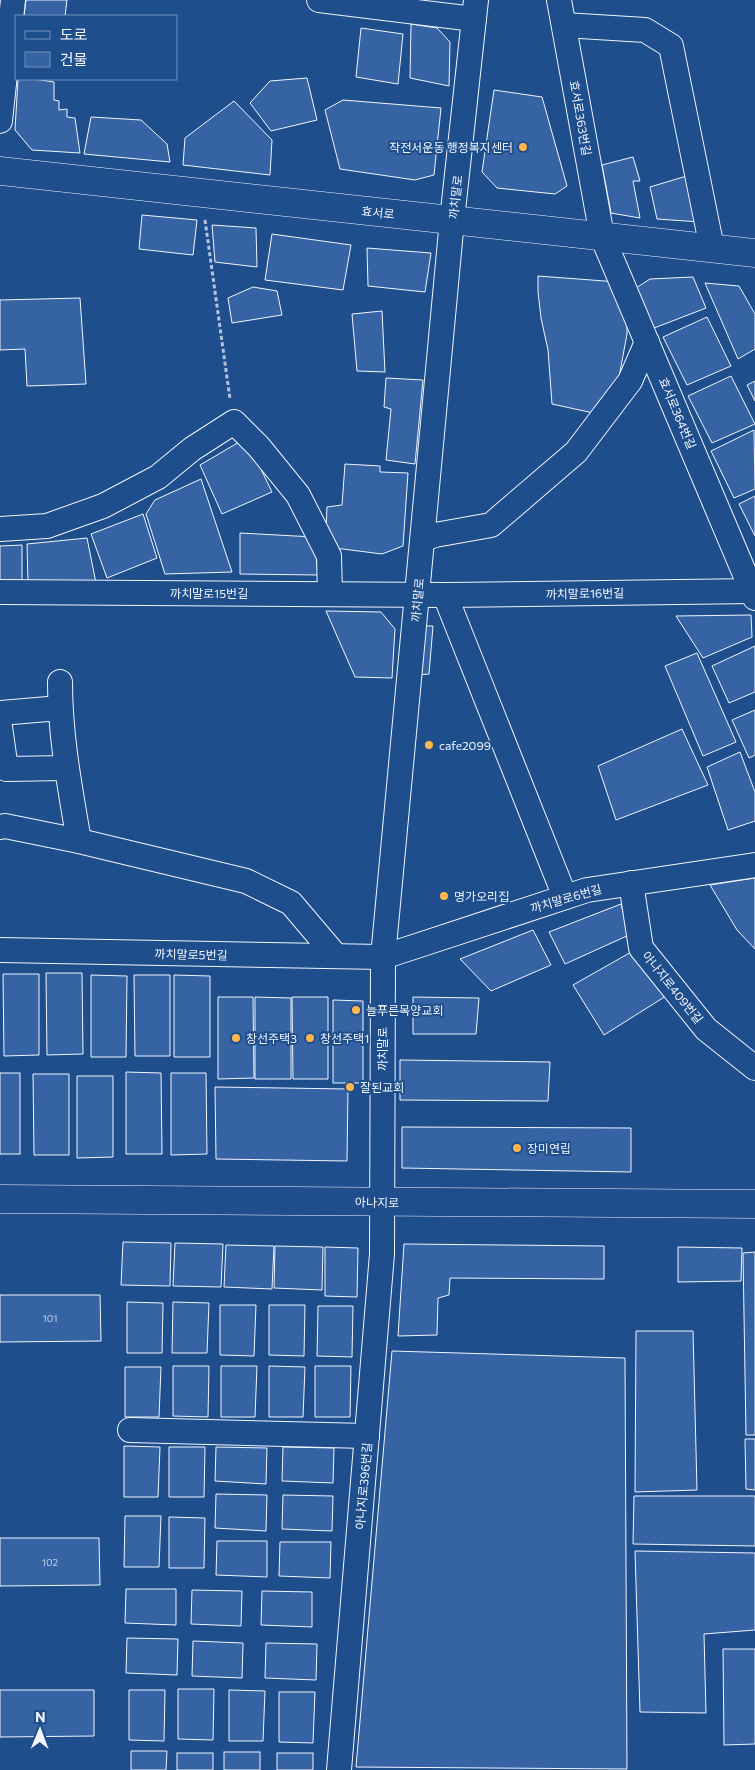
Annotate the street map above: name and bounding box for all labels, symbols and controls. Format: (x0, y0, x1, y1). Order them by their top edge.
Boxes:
legend (15, 15, 178, 80)
text: 도로 (60, 25, 88, 43)
text: 건물 (60, 50, 88, 68)
street label: 효서로363번길 (567, 79, 595, 157)
place label: 작전서운동 행정복지센터 (389, 140, 513, 154)
marker: 작전서운동 행정복지센터 (517, 141, 529, 153)
street label: 까치말로 (446, 174, 464, 220)
street label: 효서로 (361, 203, 395, 221)
street label: 효서로364번길 (657, 375, 699, 451)
street label: 까치말로 (408, 577, 426, 623)
street label: 까치말로16번길 (546, 585, 624, 601)
street label: 까치말로15번길 (170, 586, 248, 600)
place label: cafe2099 (439, 738, 491, 752)
marker: cafe2099 (423, 739, 435, 751)
street label: 까치말로6번길 (529, 881, 603, 915)
place label: 명가오리집 (454, 889, 509, 903)
marker: 명가오리집 (438, 890, 450, 902)
street label: 까치말로5번길 (154, 946, 228, 962)
street label: 아나지로409번길 (640, 948, 706, 1026)
place label: 늘푸른목양교회 (366, 1003, 443, 1017)
marker: 늘푸른목양교회 (350, 1004, 362, 1016)
street label: 까치말로 (375, 1027, 389, 1071)
place label: 창선주택3 (246, 1031, 297, 1045)
place label: 창선주택1 (320, 1031, 369, 1045)
marker: 창선주택3 (230, 1032, 242, 1044)
marker: 창선주택1 (304, 1032, 316, 1044)
place label: 잘된교회 (360, 1080, 404, 1094)
marker: 잘된교회 (344, 1081, 356, 1093)
place label: 장미연립 (527, 1141, 571, 1155)
marker: 장미연립 (511, 1142, 523, 1154)
street label: 아나지로 (355, 1195, 399, 1209)
house number: 101 (42, 1312, 58, 1324)
street label: 아나지로396번길 (352, 1442, 374, 1530)
house number: 102 (42, 1556, 59, 1568)
north arrow (15, 1705, 65, 1755)
text: N (35, 1708, 46, 1725)

